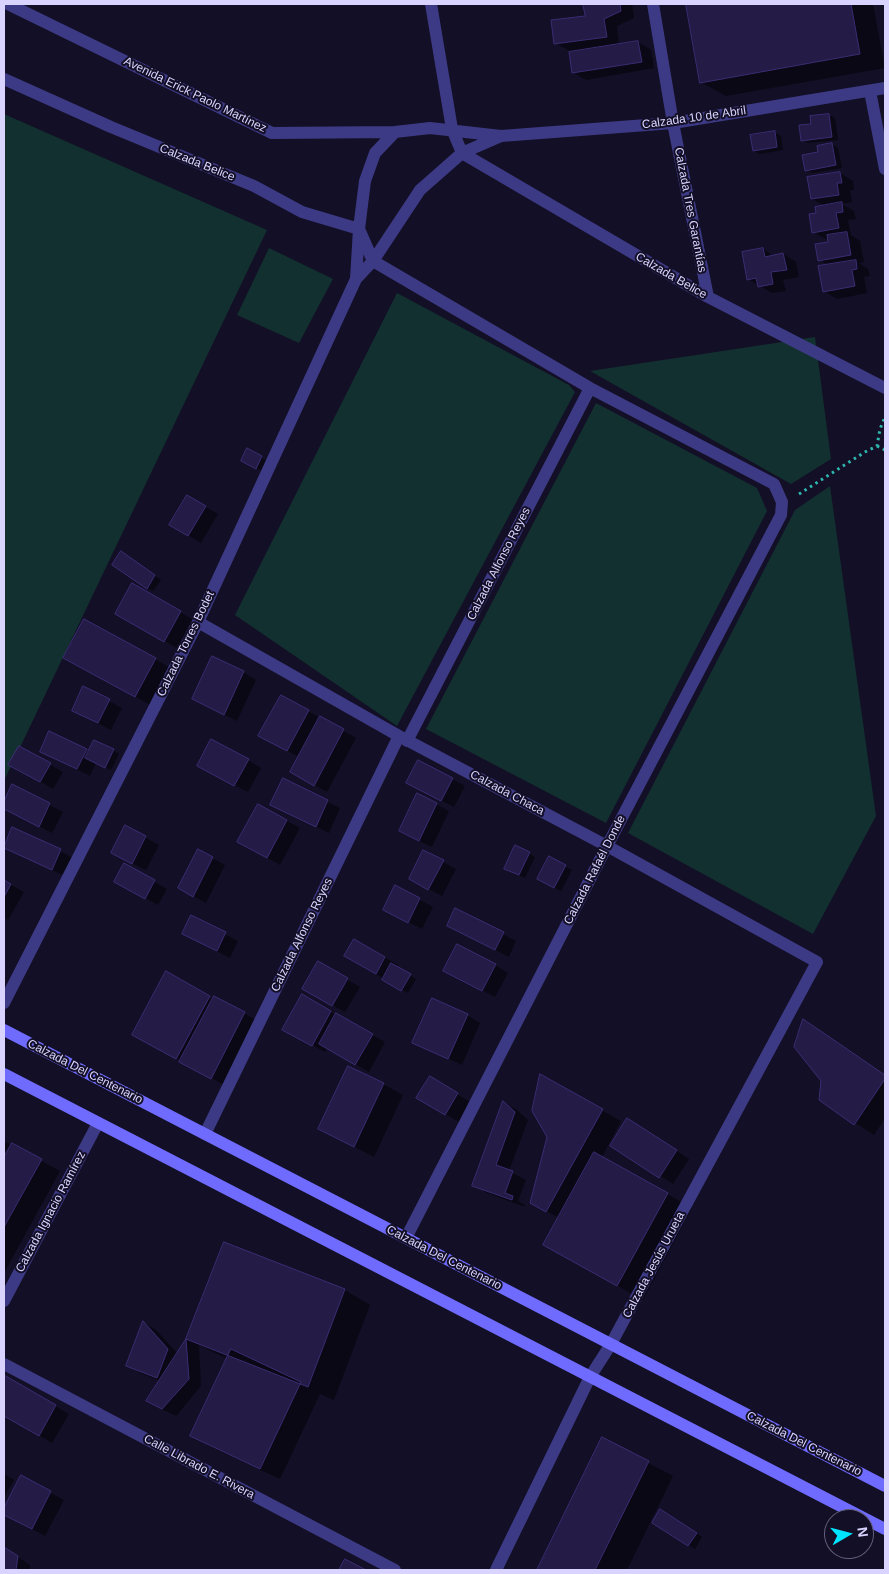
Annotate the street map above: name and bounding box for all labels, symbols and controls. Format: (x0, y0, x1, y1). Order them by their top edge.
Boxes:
street label: Avenida Erick Paolo Martínez (121, 54, 269, 136)
street label: Calzada 10 de Abril (641, 104, 747, 132)
street label: Calzada Belice (157, 141, 237, 185)
street label: Calzada Tres Garantías (671, 146, 709, 274)
street label: Calzada Belice (633, 250, 709, 302)
street label: Calzada Alfonso Reyes (464, 505, 534, 623)
street label: Calzada Torres Bodet (154, 589, 218, 699)
street label: Calzada Chaca (467, 767, 547, 819)
street label: Calzada Rafaél Donde (561, 813, 629, 927)
street label: Calzada Alfonso Reyes (268, 876, 336, 994)
street label: Calzada Del Centenario (25, 1037, 145, 1107)
street label: Calzada Ignacio Ramírez (13, 1149, 89, 1275)
street label: Calzada Jesús Urueta (620, 1209, 688, 1321)
street label: Calzada Del Centenario (384, 1223, 504, 1293)
street label: Calzada Del Centenario (744, 1409, 864, 1479)
street label: Calle Librado E. Rivera (141, 1432, 257, 1502)
north arrow (824, 1509, 874, 1559)
text: N (854, 1526, 871, 1538)

